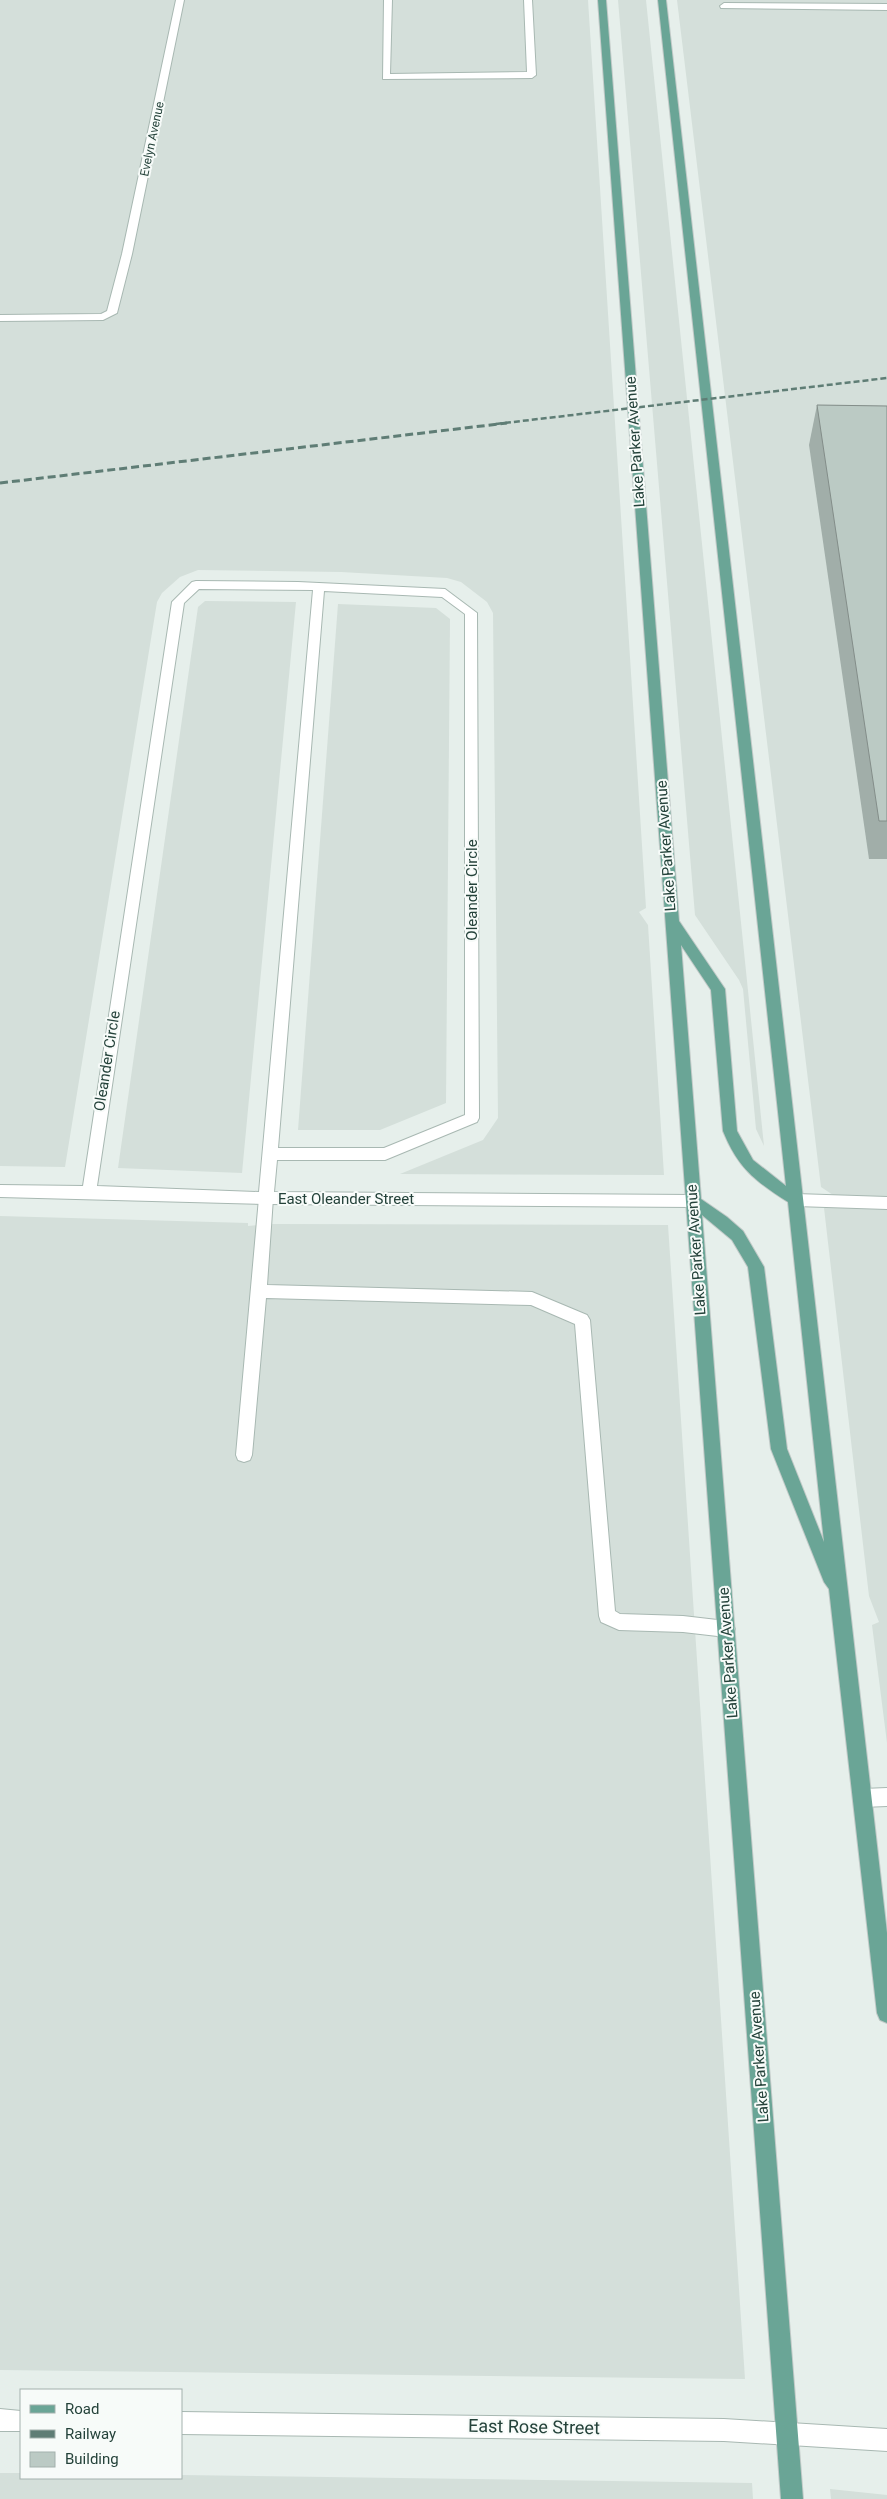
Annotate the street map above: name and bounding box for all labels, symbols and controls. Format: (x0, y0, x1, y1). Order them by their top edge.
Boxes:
street label: Evelyn Avenue (137, 100, 167, 178)
street label: Lake Parker Avenue (621, 376, 649, 508)
street label: Lake Parker Avenue (652, 780, 680, 912)
street label: Oleander Circle (463, 839, 481, 941)
street label: Oleander Circle (90, 1009, 124, 1112)
street label: Lake Parker Avenue (682, 1184, 710, 1316)
street label: East Oleander Street (278, 1190, 414, 1208)
street label: Lake Parker Avenue (714, 1587, 742, 1719)
street label: Lake Parker Avenue (745, 1991, 773, 2123)
legend (20, 2389, 182, 2479)
text: Road (65, 2400, 99, 2418)
street label: East Rose Street (468, 2415, 600, 2438)
text: Railway (65, 2425, 116, 2443)
text: Building (65, 2450, 119, 2468)

